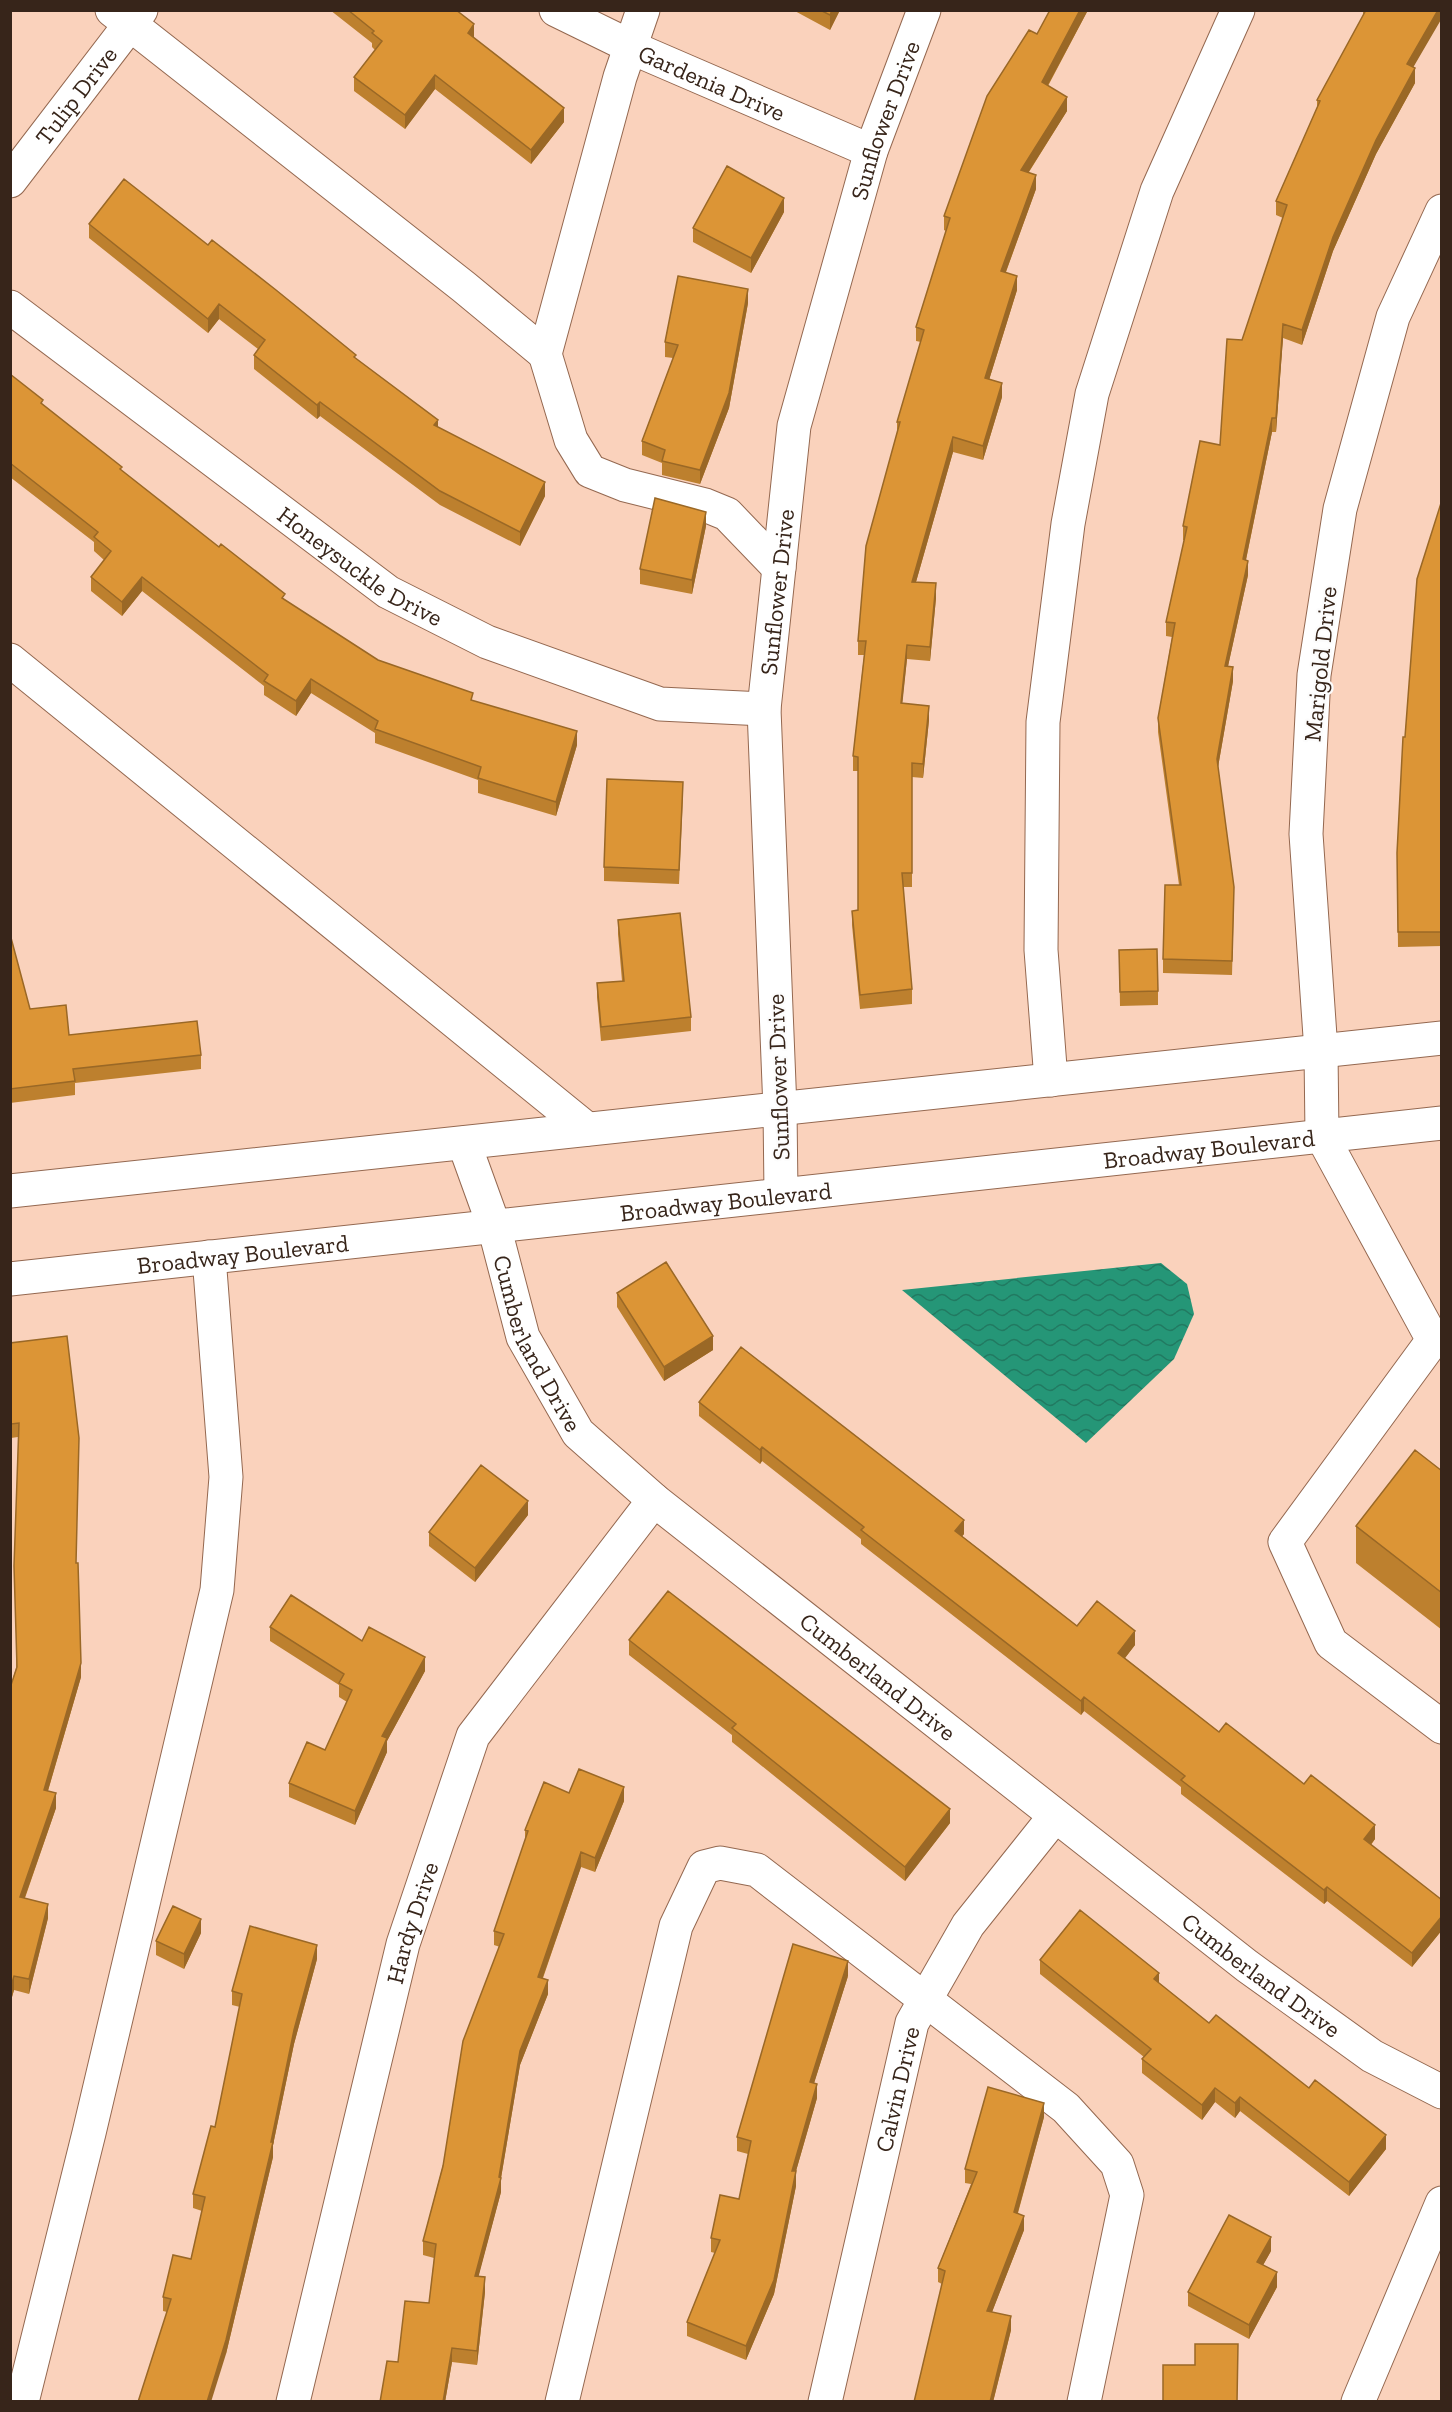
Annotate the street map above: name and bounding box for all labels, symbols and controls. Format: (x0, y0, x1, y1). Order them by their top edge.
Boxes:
street label: Sunflower Drive (844, 36, 926, 203)
street label: Gardenia Drive (634, 38, 790, 127)
street label: Tulip Drive (29, 40, 123, 150)
street label: Honeysuckle Drive (272, 500, 448, 632)
street label: Sunflower Drive (753, 507, 800, 676)
street label: Marigold Drive (1297, 585, 1343, 743)
street label: Sunflower Drive (761, 993, 795, 1161)
street label: Broadway Boulevard (1102, 1122, 1316, 1174)
street label: Broadway Boulevard (618, 1175, 833, 1227)
street label: Broadway Boulevard (135, 1228, 350, 1280)
street label: Cumberland Drive (488, 1252, 588, 1436)
street label: Cumberland Drive (794, 1606, 962, 1746)
street label: Hardy Drive (380, 1858, 444, 1986)
street label: Cumberland Drive (1176, 1906, 1347, 2043)
street label: Calvin Drive (868, 2024, 925, 2155)

